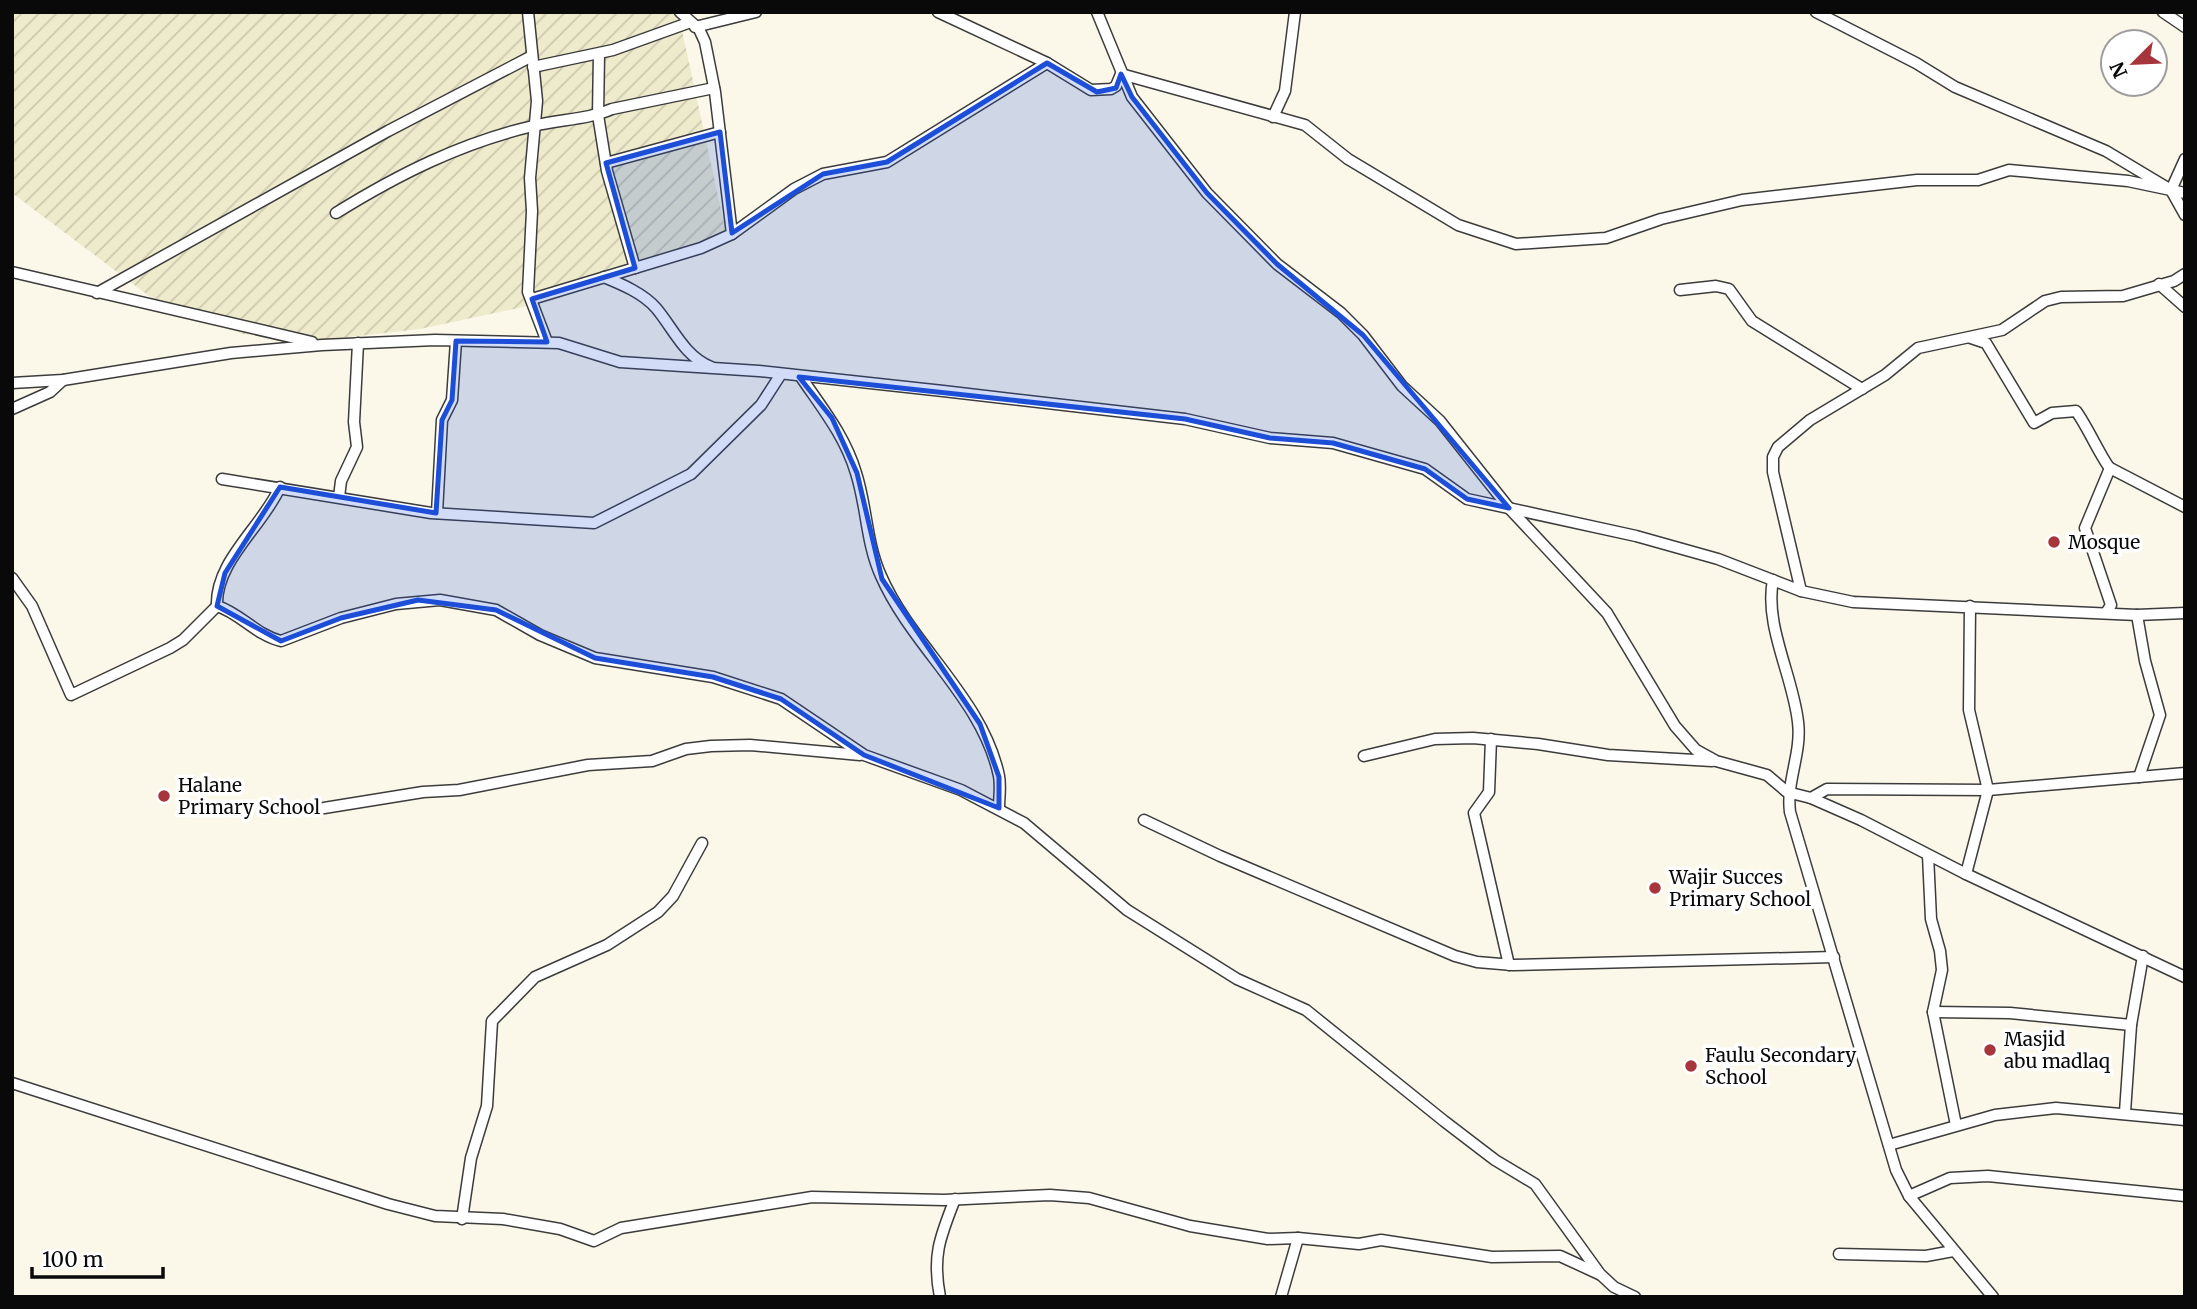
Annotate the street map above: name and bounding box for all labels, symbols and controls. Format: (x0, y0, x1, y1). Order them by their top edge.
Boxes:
north arrow (2099, 28, 2169, 98)
text: N (2104, 58, 2132, 82)
place label: Mosque (2068, 530, 2140, 554)
marker: Mosque (2046, 534, 2062, 550)
place label: Halane Primary School (178, 773, 320, 819)
marker: Halane Primary School (156, 788, 172, 804)
place label: Wajir Succes Primary School (1668, 865, 1811, 911)
marker: Wajir Succes Primary School (1647, 880, 1663, 896)
place label: Masjid abu madlaq (2004, 1027, 2111, 1073)
marker: Masjid abu madlaq (1982, 1042, 1998, 1058)
place label: Faulu Secondary School (1705, 1043, 1856, 1089)
marker: Faulu Secondary School (1683, 1058, 1699, 1074)
scale bar (32, 1236, 163, 1280)
text: 100 m (42, 1246, 104, 1273)

